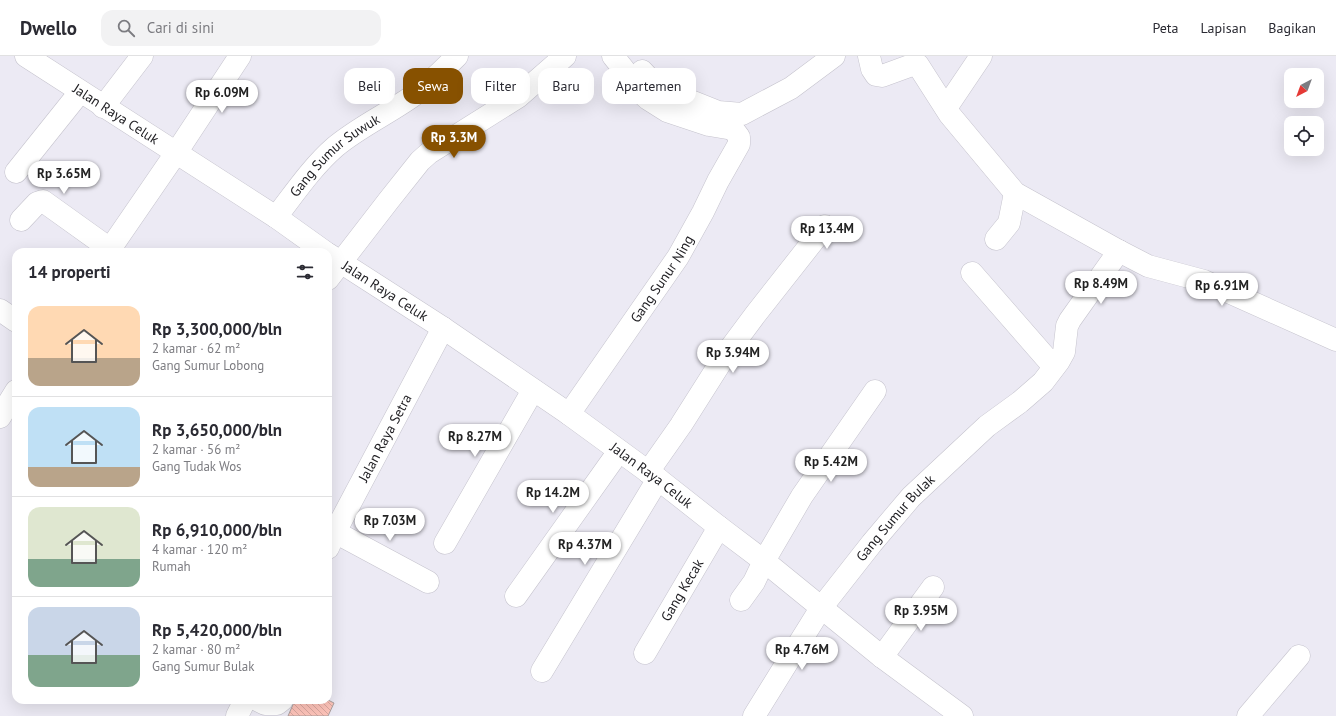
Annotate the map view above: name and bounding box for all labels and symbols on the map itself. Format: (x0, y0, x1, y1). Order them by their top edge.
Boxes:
north arrow (1284, 68, 1324, 108)
street label: Jalan Raya Celuk (69, 79, 163, 148)
pin: Rp 6.09M (181, 80, 263, 114)
street label: Gang Sumur Suwuk (286, 110, 383, 200)
pin: Rp 3.3M (417, 125, 491, 159)
pin: Rp 3.65M (23, 161, 105, 195)
pin: Rp 13.4M (786, 216, 868, 250)
street label: Gang Sunur Ning (626, 232, 697, 326)
street label: Jalan Raya Celuk (338, 256, 432, 325)
pin: Rp 8.49M (1060, 271, 1142, 305)
pin: Rp 6.91M (1181, 273, 1263, 307)
pin: Rp 3.94M (692, 340, 774, 374)
street label: Jalan Raya Setra (354, 391, 415, 486)
pin: Rp 8.27M (434, 424, 516, 458)
street label: Jalan Raya Celuk (606, 438, 697, 512)
pin: Rp 5.42M (790, 449, 872, 483)
street label: Gang Sumur Bulak (852, 470, 939, 565)
pin: Rp 14.2M (512, 480, 594, 514)
pin: Rp 7.03M (349, 508, 431, 542)
pin: Rp 4.37M (544, 532, 626, 566)
street label: Gang Kecak (657, 555, 707, 625)
pin: Rp 3.95M (880, 598, 962, 632)
pin: Rp 4.76M (761, 637, 843, 671)

